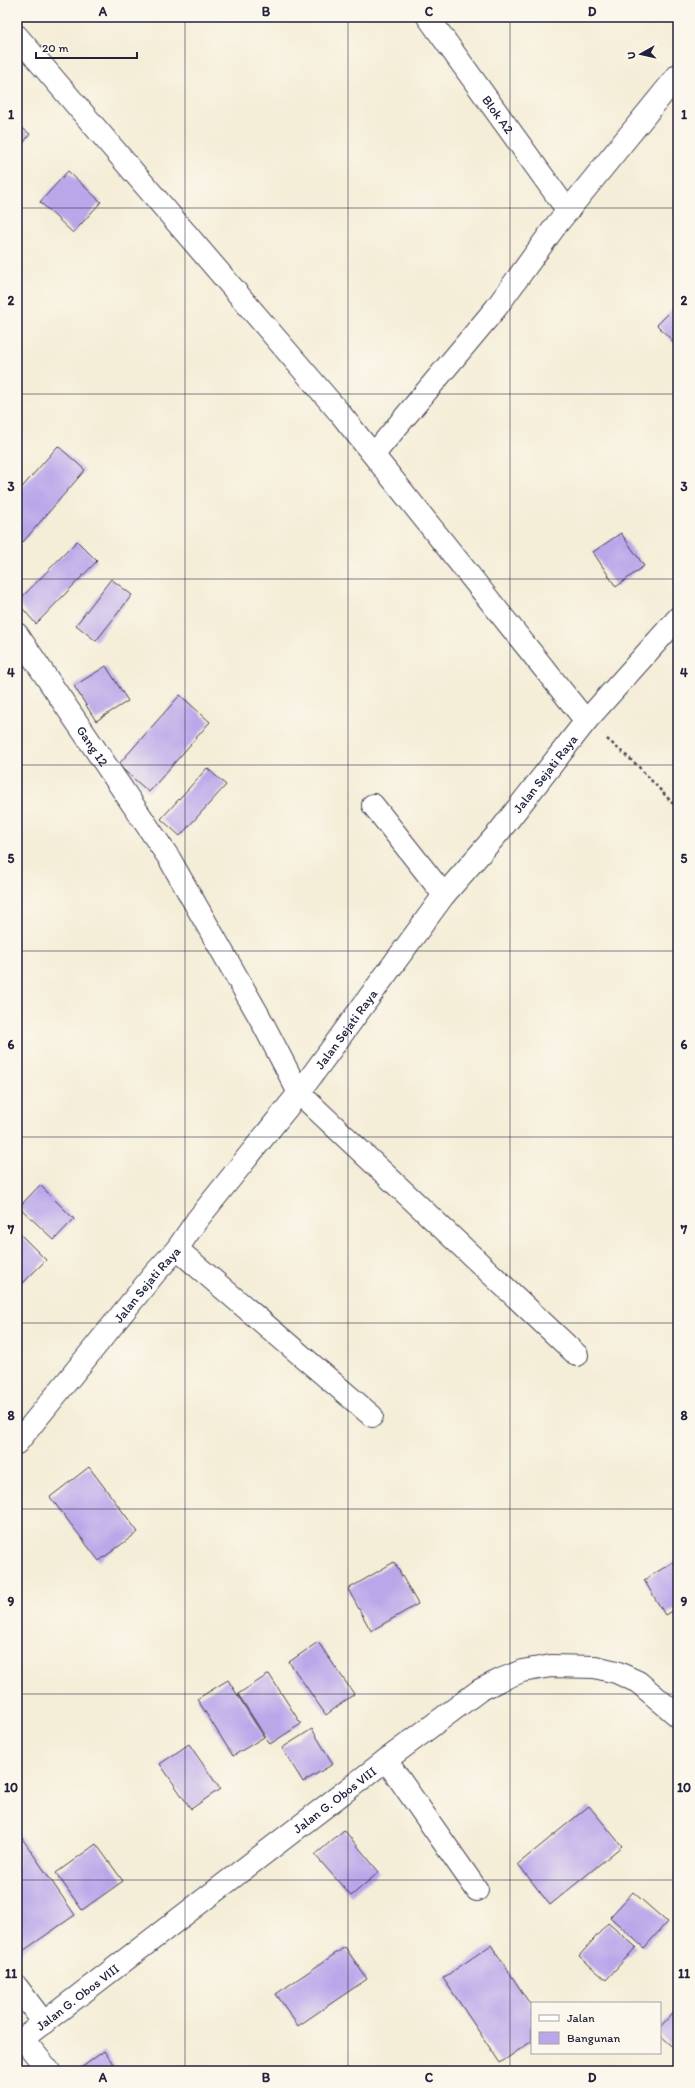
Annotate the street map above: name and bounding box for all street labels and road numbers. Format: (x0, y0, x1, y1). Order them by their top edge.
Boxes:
street label: Blok A2 (479, 92, 517, 136)
street label: Gang 12 (74, 723, 112, 769)
street label: Jalan Sejati Raya (510, 731, 580, 816)
street label: Jalan Sejati Raya (312, 986, 380, 1072)
street label: Jalan Sejati Raya (110, 1243, 183, 1325)
street label: Jalan G. Obos VIII (290, 1763, 379, 1836)
street label: Jalan G. Obos VIII (33, 1960, 122, 2033)

